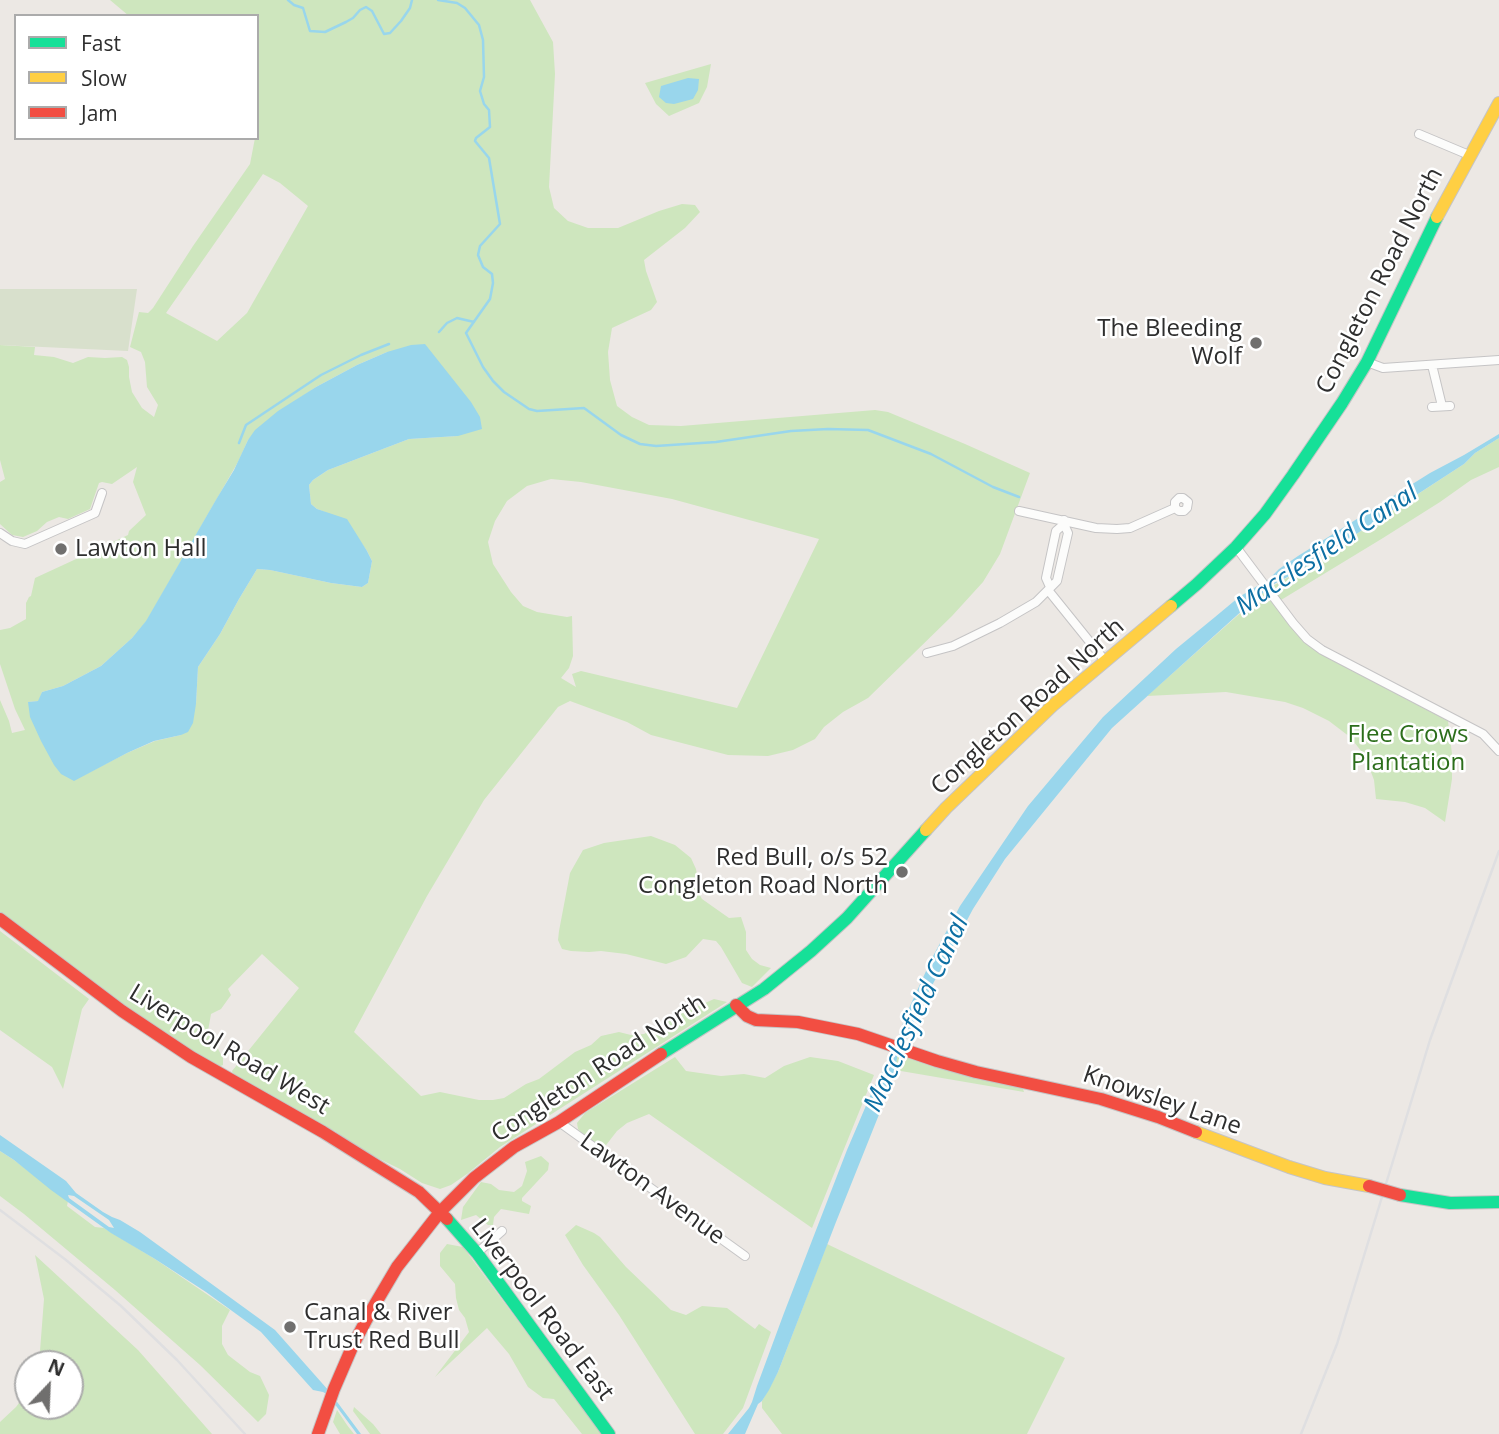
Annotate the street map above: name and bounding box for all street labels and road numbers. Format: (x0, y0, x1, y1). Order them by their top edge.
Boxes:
street label: Congleton Road North (1310, 163, 1450, 399)
street label: Congleton Road North (926, 613, 1130, 801)
street label: Liverpool Road West (124, 979, 334, 1121)
street label: Congleton Road North (486, 989, 712, 1149)
street label: Knowsley Lane (1079, 1060, 1245, 1142)
street label: Lawton Avenue (574, 1127, 730, 1251)
street label: Liverpool Road East (464, 1214, 620, 1406)

